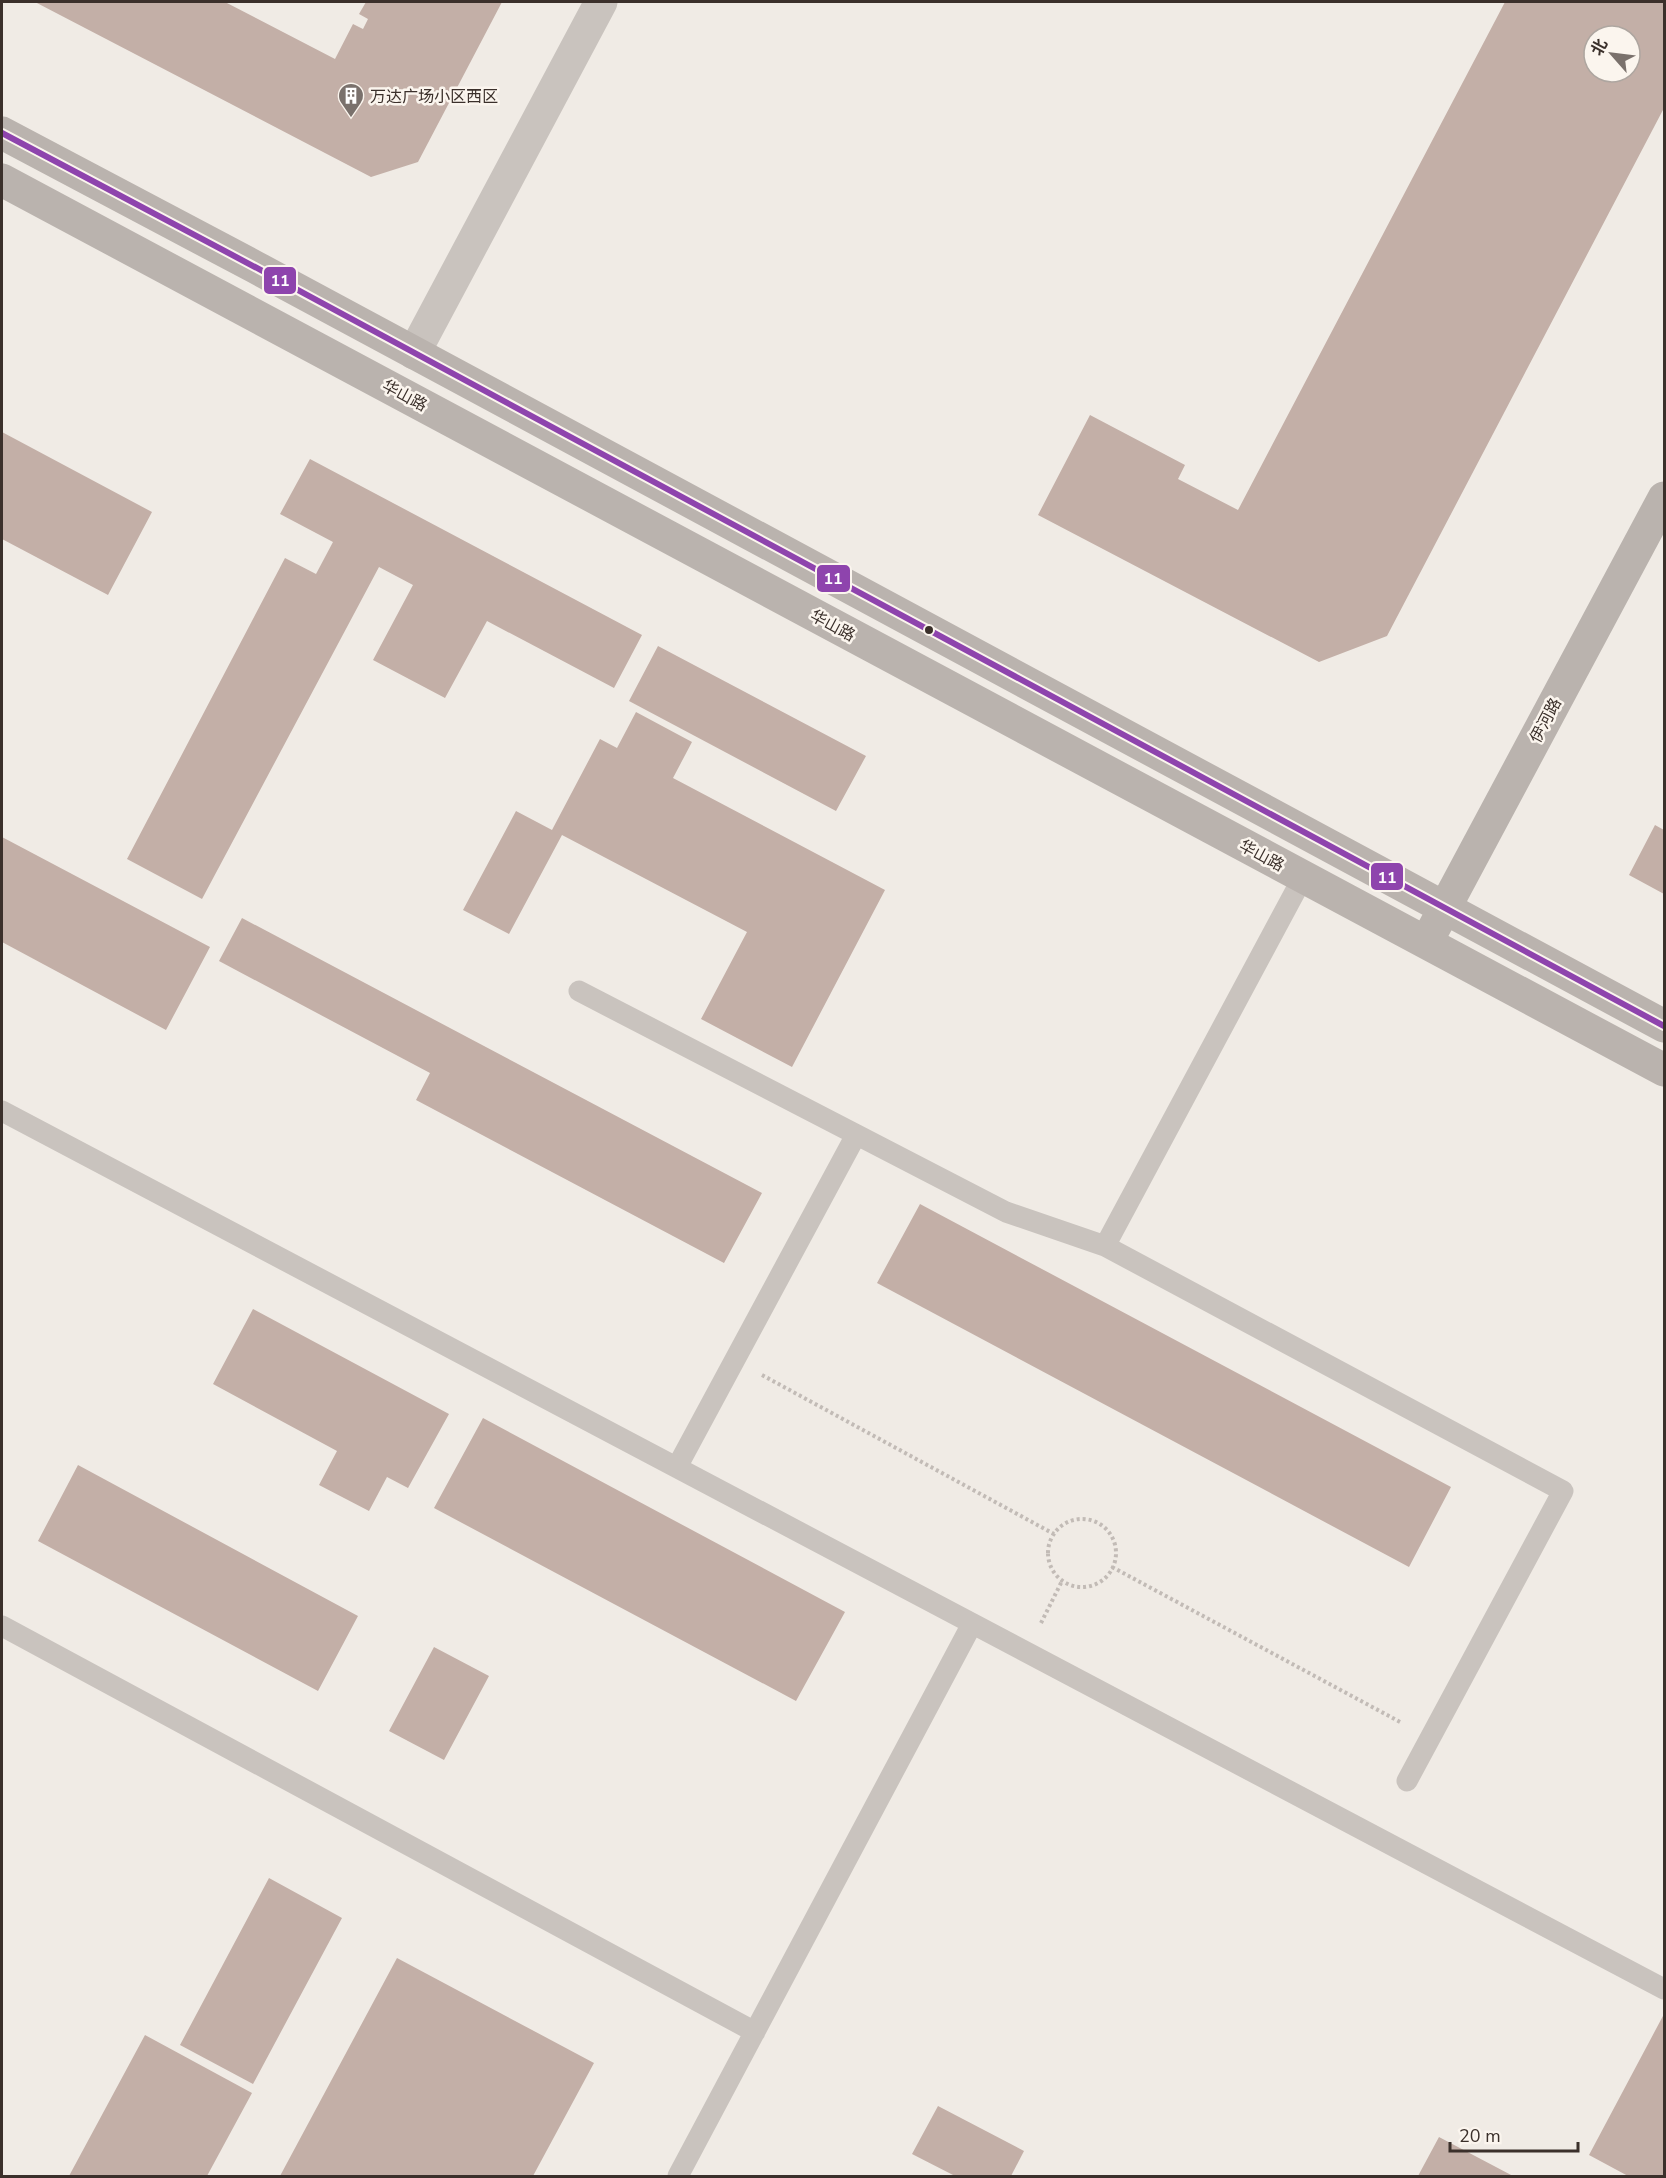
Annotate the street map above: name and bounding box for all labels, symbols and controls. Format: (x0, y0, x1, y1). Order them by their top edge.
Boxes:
north arrow (1582, 24, 1642, 84)
text: 北 (1586, 35, 1613, 60)
building icon: 万达广场小区西区 (336, 81, 366, 119)
place label: 万达广场小区西区 (370, 86, 498, 108)
line badge: 11 (263, 266, 297, 295)
text: 11 (270, 270, 290, 292)
street label: 华山路 (378, 375, 431, 417)
line badge: 11 (816, 564, 851, 593)
text: 11 (823, 568, 843, 590)
street label: 华山路 (806, 605, 859, 647)
unlabelled marker (923, 624, 935, 636)
street label: 伊河路 (1525, 694, 1567, 747)
street label: 华山路 (1235, 835, 1288, 877)
line badge: 11 (1370, 862, 1404, 891)
text: 11 (1377, 867, 1397, 889)
scale bar (1450, 2115, 1578, 2153)
text: 20 m (1459, 2124, 1501, 2148)

